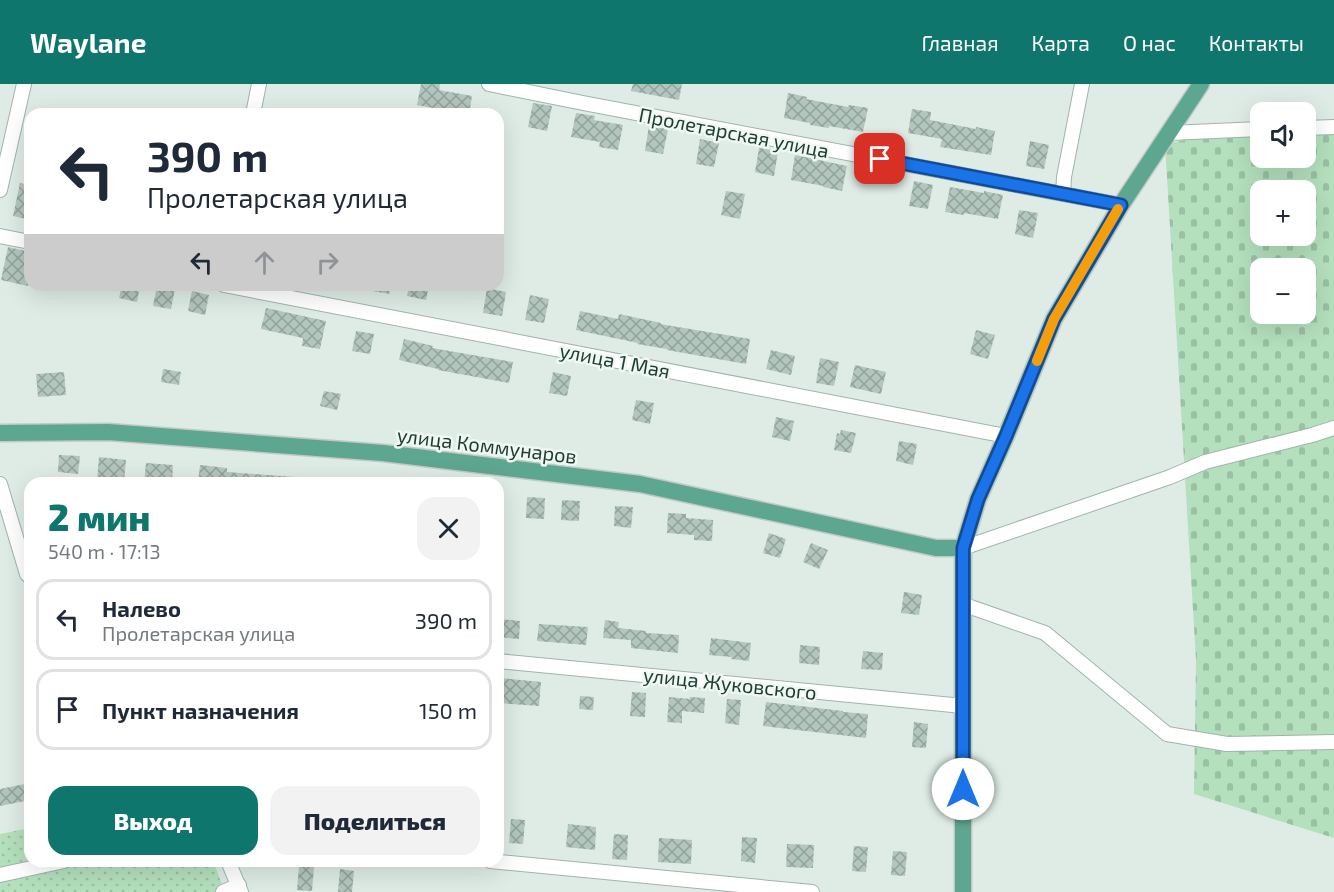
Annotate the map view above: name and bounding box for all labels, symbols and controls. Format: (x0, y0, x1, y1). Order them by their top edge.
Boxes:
text: Waylane (30, 25, 146, 59)
text: Главная (922, 30, 999, 55)
text: Карта (1032, 30, 1090, 55)
text: О нас (1123, 30, 1176, 55)
text: Контакты (1209, 30, 1304, 55)
street label: Пролетарская улица (637, 102, 831, 163)
map controls (1250, 102, 1316, 324)
button: sound (1250, 102, 1316, 168)
text: 390 m (147, 130, 268, 180)
icon: left (48, 132, 126, 210)
pin (854, 133, 905, 184)
icon: arrive (863, 142, 896, 175)
button: + (1250, 180, 1316, 246)
text: Пролетарская улица (147, 181, 408, 213)
icon: left (185, 246, 218, 279)
icon: ahead (248, 246, 281, 279)
icon: right (311, 246, 344, 279)
button: − (1250, 258, 1316, 324)
street label: улица 1 Мая (557, 338, 672, 383)
street label: улица Коммунаров (396, 422, 578, 469)
text: 2 мин (48, 495, 151, 538)
button: close (417, 497, 480, 560)
text: 540 m · 17:13 (48, 539, 161, 563)
text: Налево (102, 595, 181, 621)
icon: left (51, 603, 84, 636)
text: 390 m (415, 607, 477, 633)
text: Пролетарская улица (102, 621, 295, 645)
street label: улица Жуковского (642, 662, 818, 705)
icon: arrive (51, 693, 84, 726)
text: Пункт назначения (102, 697, 299, 723)
text: 150 m (419, 697, 477, 723)
position arrow (931, 757, 995, 821)
button: Выход (48, 786, 258, 855)
button: Поделиться (270, 786, 480, 855)

